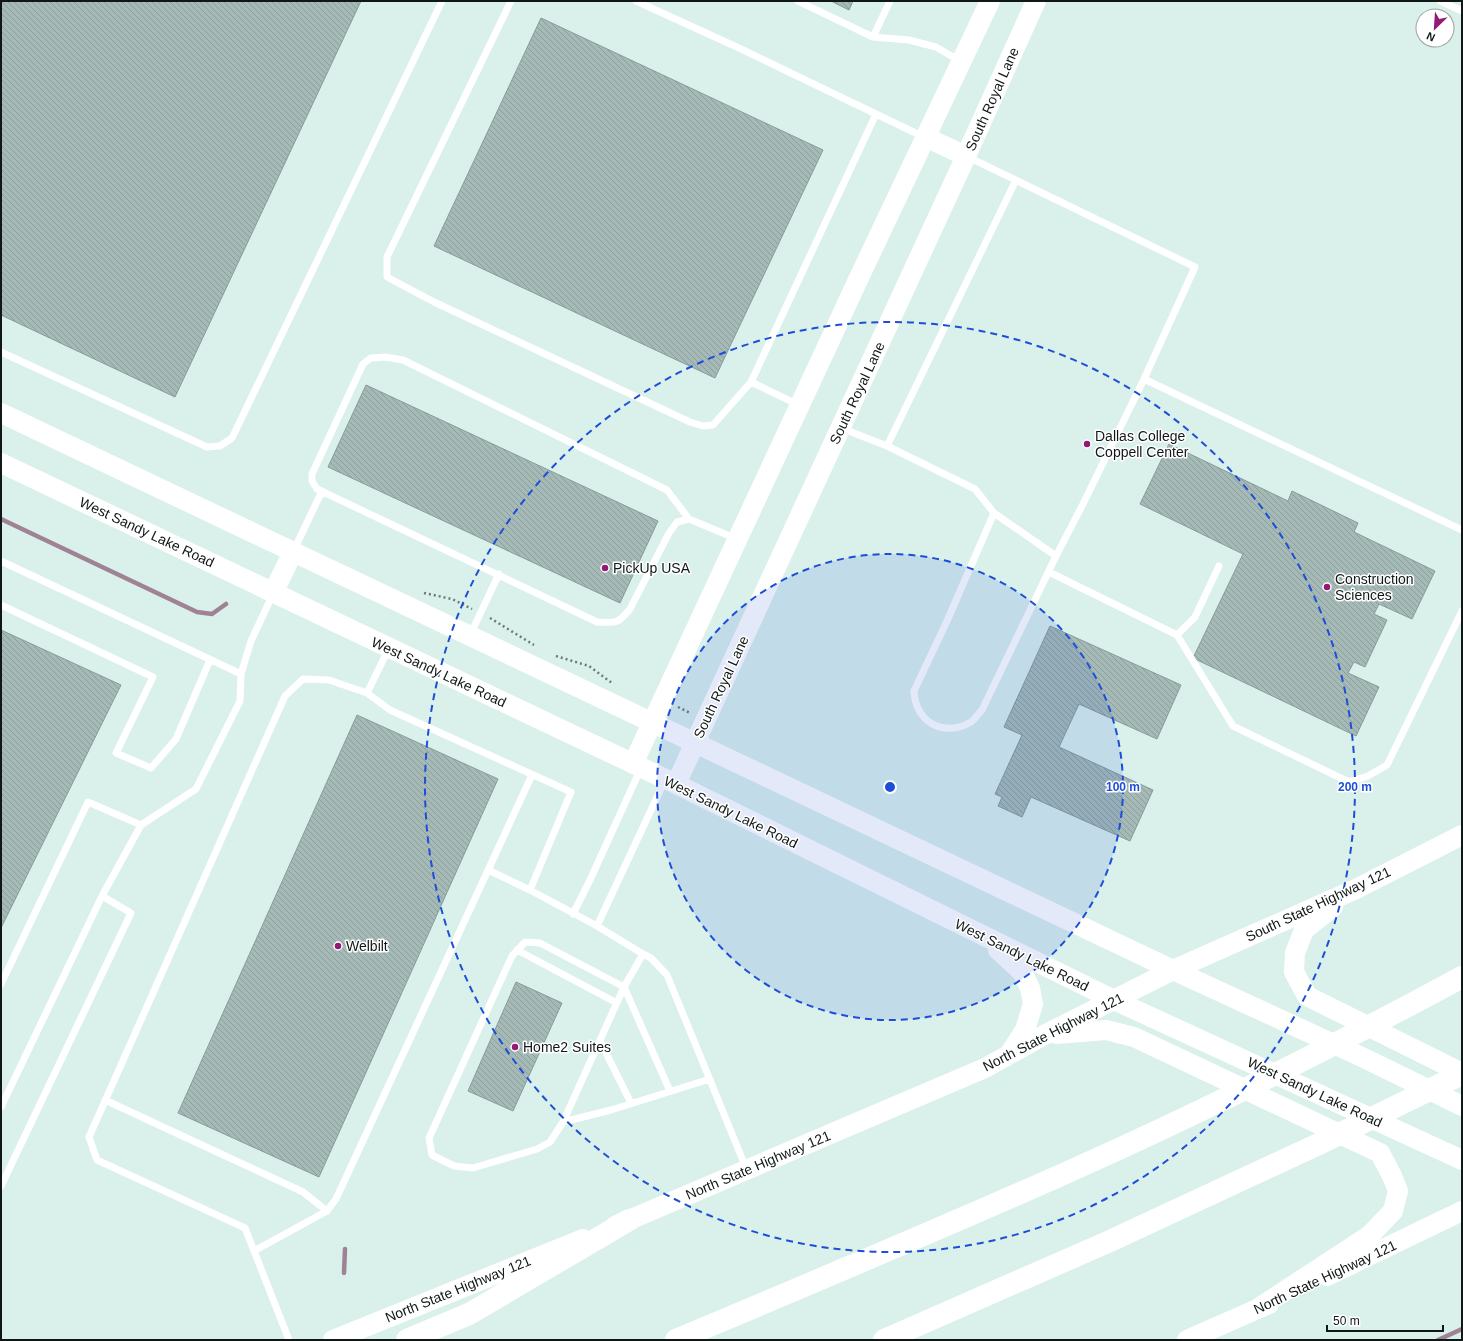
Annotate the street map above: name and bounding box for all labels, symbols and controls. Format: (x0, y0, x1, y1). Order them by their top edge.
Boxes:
north arrow (1415, 8, 1455, 48)
text: N (1425, 30, 1437, 44)
street label: South Royal Lane (962, 45, 1022, 153)
street label: South Royal Lane (826, 339, 888, 447)
place label: Dallas College Coppell Center (1095, 428, 1189, 460)
marker: Dallas College Coppell Center (1082, 439, 1092, 449)
street label: West Sandy Lake Road (77, 494, 217, 570)
place label: PickUp USA (613, 560, 691, 576)
marker: PickUp USA (600, 563, 610, 573)
place label: Construction Sciences (1335, 571, 1414, 603)
marker: Construction Sciences (1322, 582, 1332, 592)
street label: South Royal Lane (690, 633, 752, 741)
street label: West Sandy Lake Road (369, 634, 509, 710)
street label: West Sandy Lake Road (662, 773, 800, 851)
centre of rings (883, 780, 897, 794)
text: 100 m (1106, 780, 1140, 794)
text: 200 m (1338, 780, 1372, 794)
street label: South State Highway 121 (1243, 863, 1393, 945)
street label: West Sandy Lake Road (953, 916, 1091, 994)
place label: Welbilt (346, 938, 388, 954)
marker: Welbilt (333, 941, 343, 951)
street label: North State Highway 121 (980, 989, 1126, 1074)
place label: Home2 Suites (523, 1039, 611, 1055)
marker: Home2 Suites (510, 1042, 520, 1052)
street label: West Sandy Lake Road (1245, 1054, 1385, 1130)
street label: North State Highway 121 (683, 1127, 833, 1203)
street label: North State Highway 121 (1251, 1237, 1399, 1317)
street label: North State Highway 121 (383, 1252, 533, 1326)
scale bar (1327, 1307, 1443, 1333)
text: 50 m (1333, 1314, 1360, 1328)

